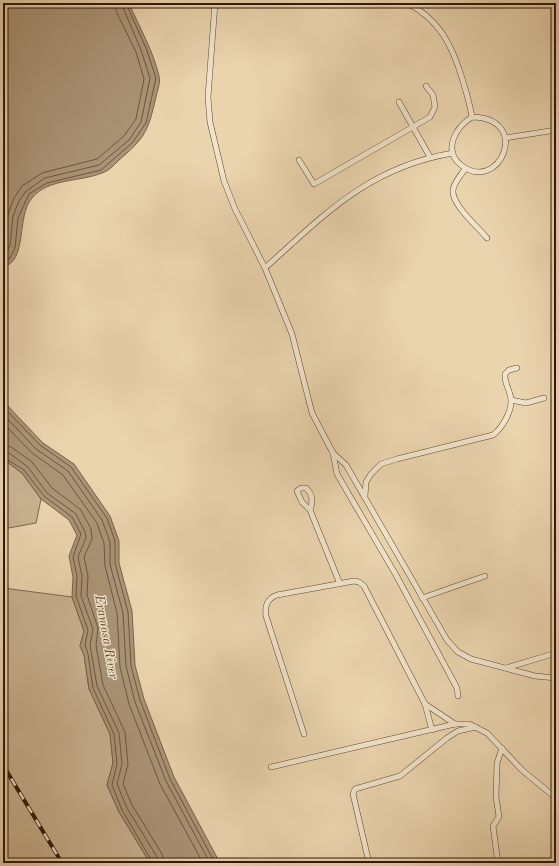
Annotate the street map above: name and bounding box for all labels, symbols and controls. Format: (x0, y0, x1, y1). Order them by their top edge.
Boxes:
water label: Eramosa River (92, 593, 120, 680)

